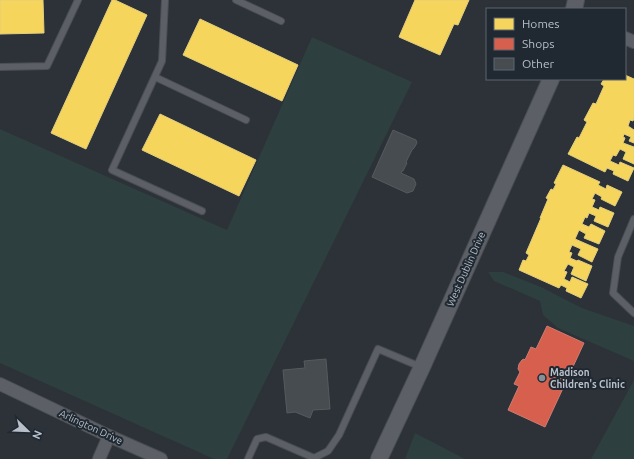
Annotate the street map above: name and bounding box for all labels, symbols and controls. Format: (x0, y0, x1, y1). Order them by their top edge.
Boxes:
legend (486, 8, 626, 80)
text: Homes (522, 17, 560, 30)
text: Shops (522, 37, 554, 50)
text: Other (522, 57, 555, 70)
street label: West Dublin Drive (445, 230, 487, 308)
place label: Madison Children's Clinic (550, 367, 625, 390)
marker: Madison Children's Clinic (537, 373, 547, 383)
street label: Arlington Drive (58, 408, 124, 446)
north arrow (8, 411, 48, 451)
text: N (30, 429, 44, 441)

